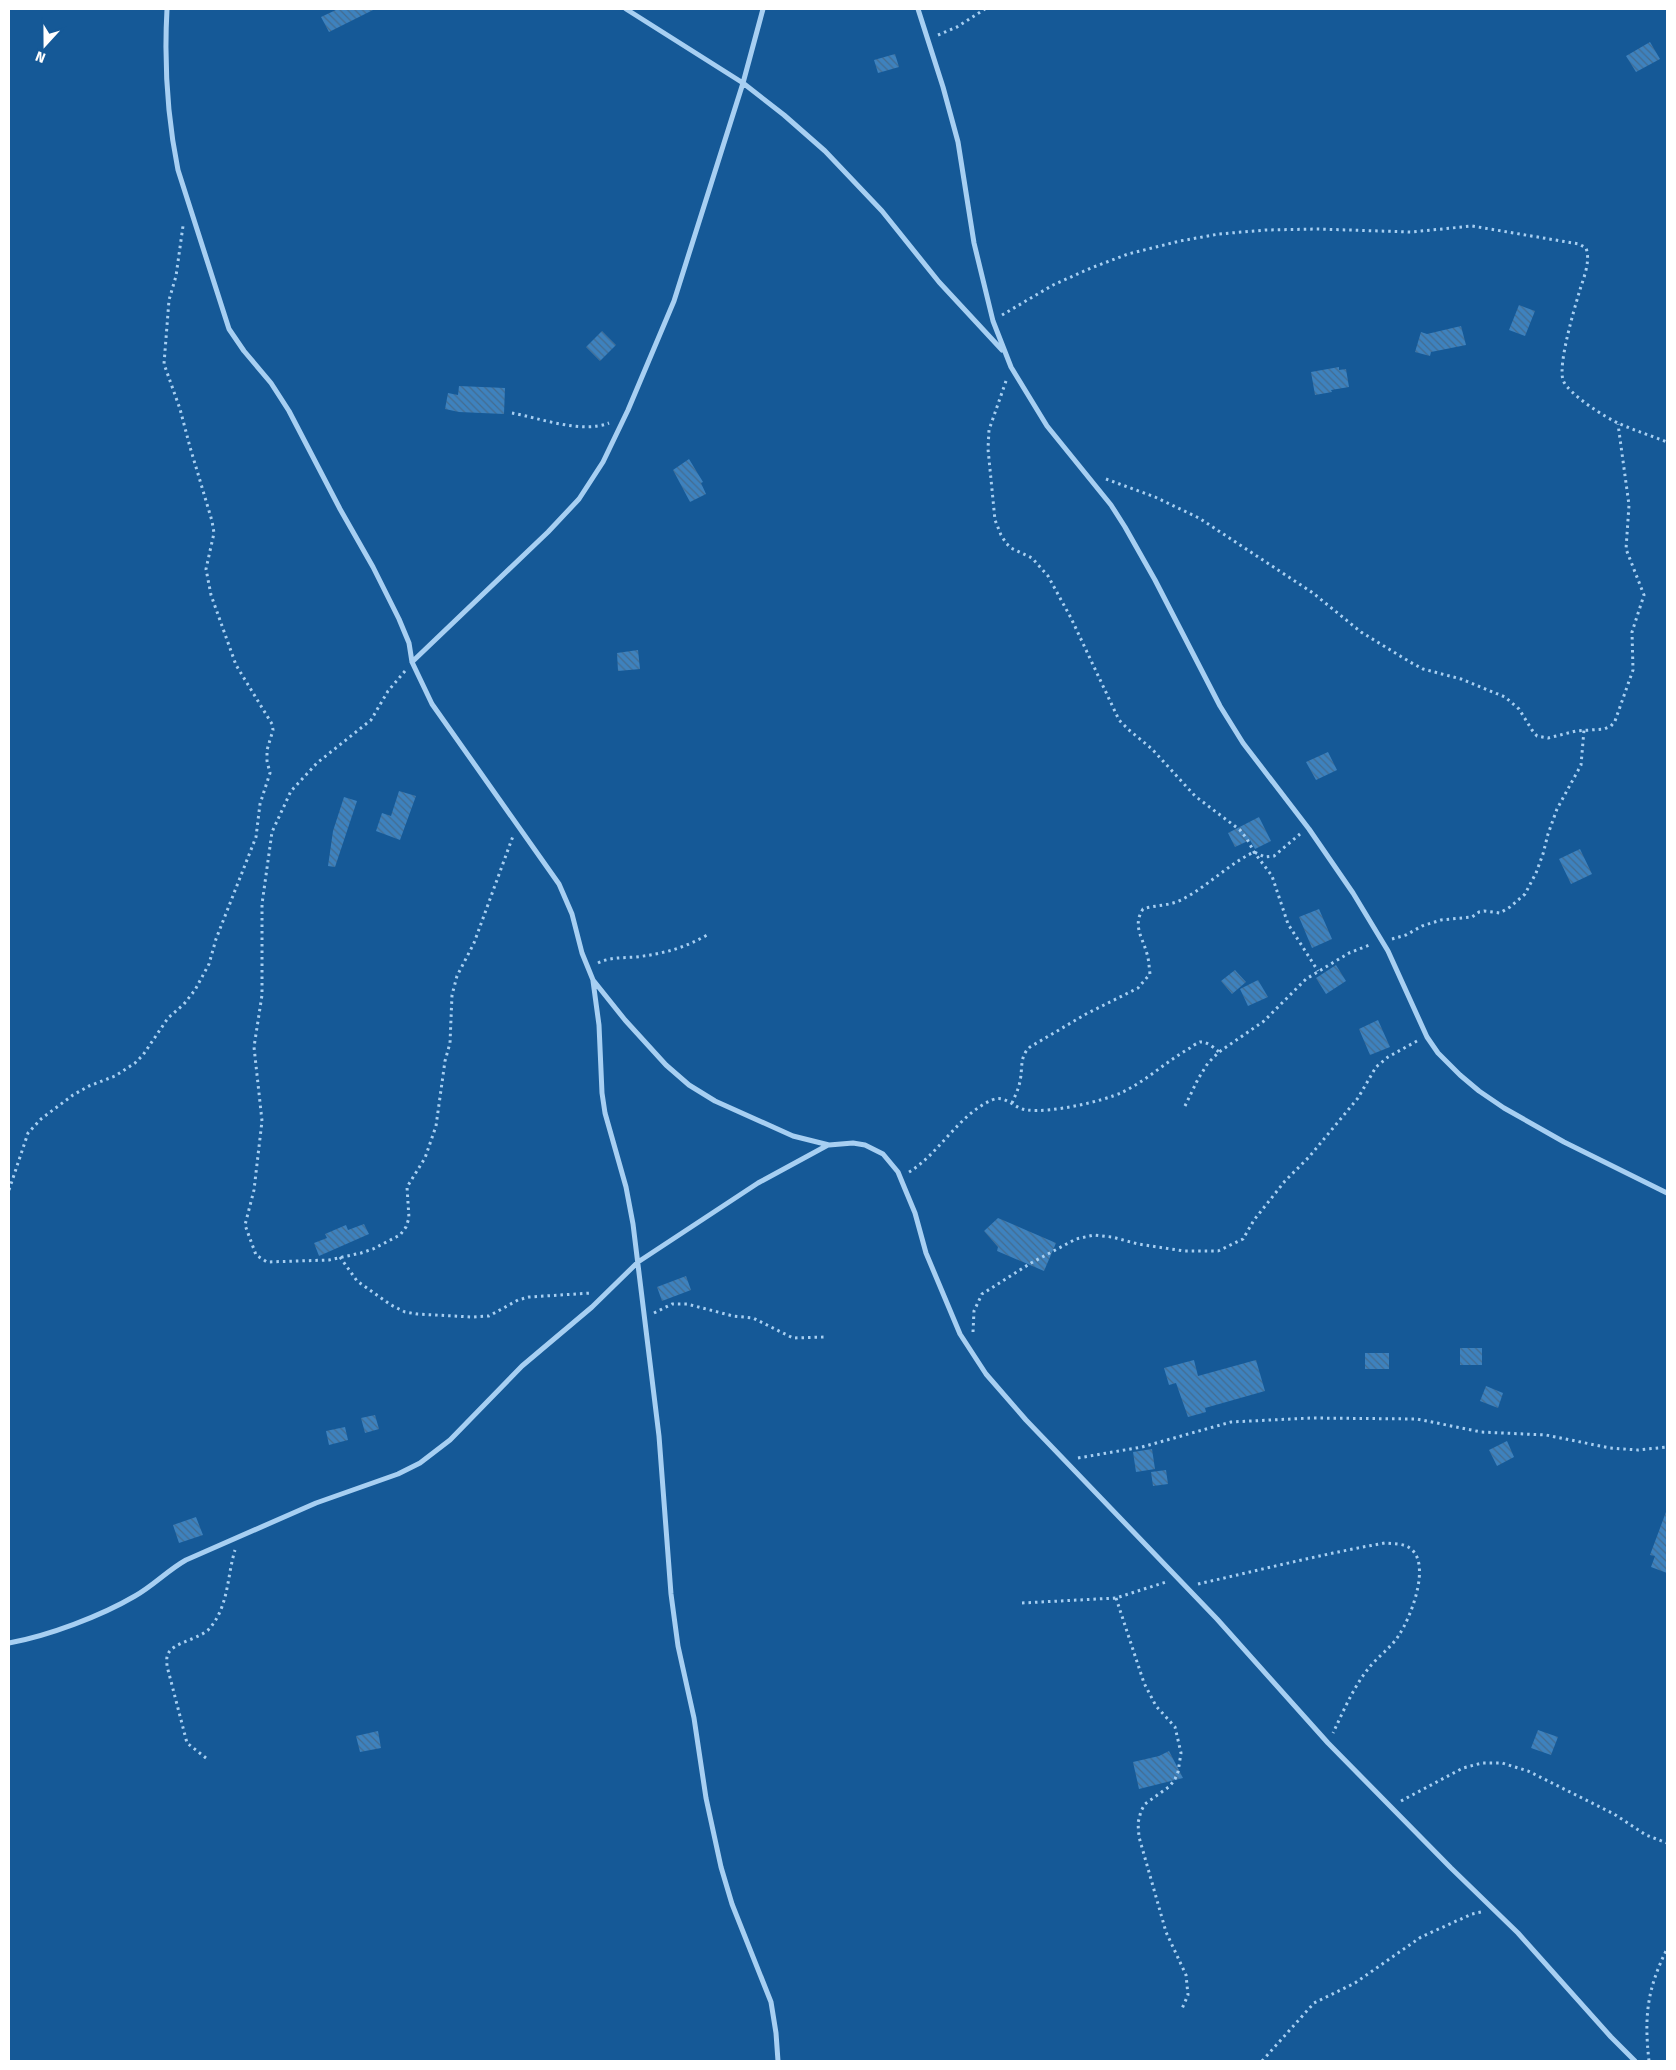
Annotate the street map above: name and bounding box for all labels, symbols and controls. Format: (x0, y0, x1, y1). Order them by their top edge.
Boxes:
north arrow (20, 20, 70, 70)
text: N (33, 47, 48, 66)

